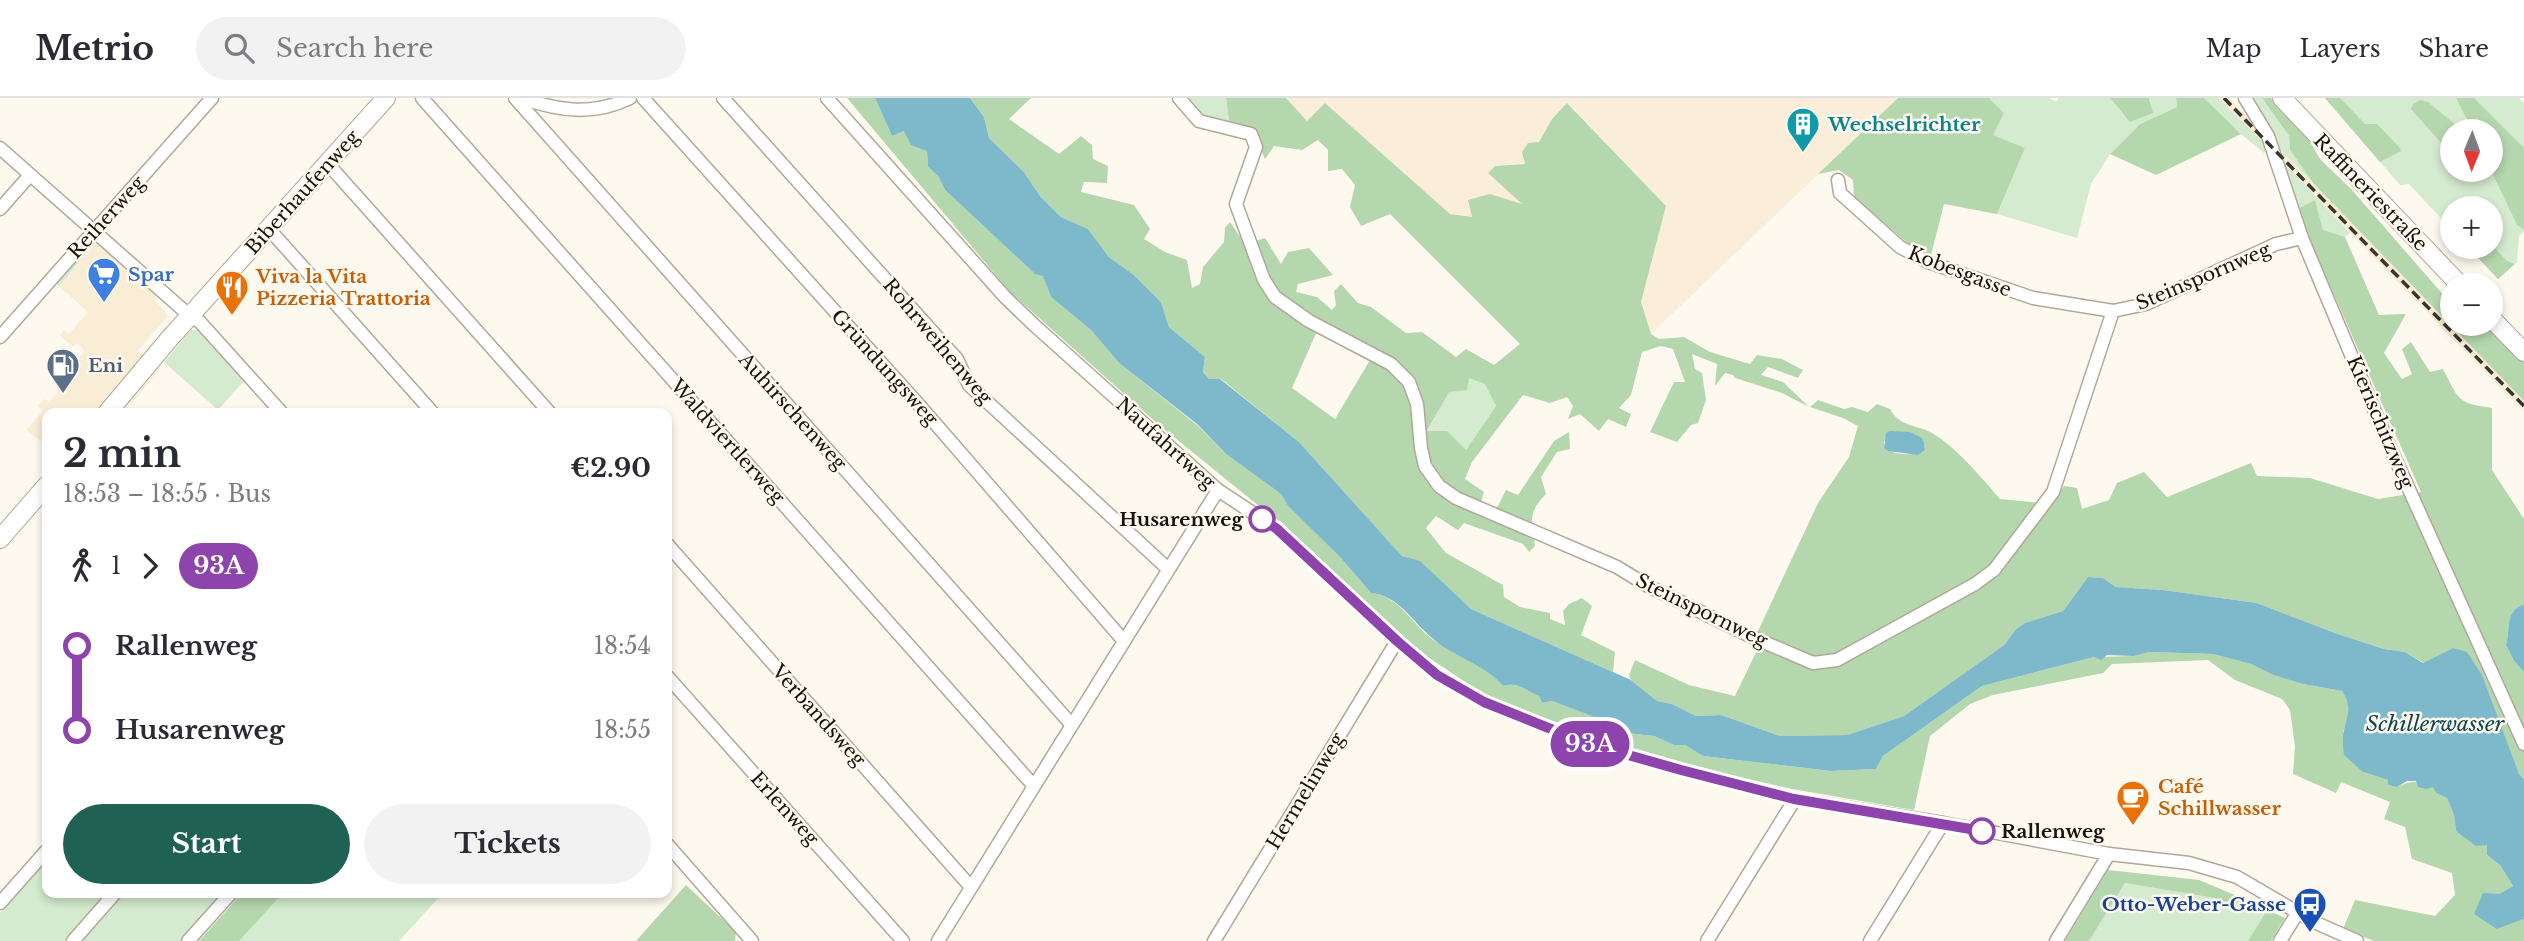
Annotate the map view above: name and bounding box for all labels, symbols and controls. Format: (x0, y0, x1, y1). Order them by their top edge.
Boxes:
search box (196, 17, 686, 80)
text: Metrio (35, 28, 154, 69)
icon: search (220, 29, 258, 67)
text: Search here (276, 32, 433, 64)
text: Map (2206, 34, 2262, 63)
text: Layers (2300, 34, 2381, 63)
text: Share (2419, 34, 2489, 63)
building icon: Wechselrichter (1784, 105, 1822, 154)
place label: Wechselrichter (1827, 113, 1981, 136)
north arrow (2440, 119, 2502, 182)
map controls (2440, 119, 2503, 336)
street label: Biberhaufenweg (241, 125, 365, 259)
street label: Raffineriestraße (2309, 129, 2432, 256)
street label: Reiherweg (63, 171, 150, 263)
button: + (2440, 196, 2503, 259)
street label: Steinspornweg (2133, 238, 2274, 315)
street label: Kobesgasse (1905, 241, 2015, 302)
supermarket icon: Spar (85, 255, 123, 304)
place label: Spar (128, 263, 175, 286)
place label: Viva la Vita Pizzeria Trattoria (255, 265, 431, 310)
restaurant icon: Viva la Vita Pizzeria Trattoria (213, 268, 251, 317)
button: − (2440, 273, 2503, 336)
street label: Rohrweihenweg (878, 274, 997, 409)
street label: Gründungsweg (827, 305, 943, 431)
fuel station icon: Eni (44, 346, 82, 395)
street label: Auhirschenweg (733, 347, 852, 475)
street label: Kierischitzweg (2342, 352, 2419, 493)
place label: Eni (88, 354, 123, 377)
street label: Waldviertlerweg (665, 374, 790, 509)
street label: Naufahrtweg (1111, 393, 1220, 494)
text: 2 min (63, 430, 181, 477)
text: €2.90 (570, 452, 651, 484)
text: 18:53 – 18:55 · Bus (63, 480, 271, 508)
marker: Husarenweg (1249, 506, 1275, 532)
place label: Husarenweg (1119, 508, 1244, 531)
icon: walk (63, 547, 101, 585)
icon: forward (131, 547, 169, 585)
text: 93A (193, 551, 244, 580)
text: 1 (111, 552, 121, 580)
street label: Steinspornweg (1632, 569, 1772, 653)
text: Rallenweg (115, 630, 257, 662)
text: 18:54 (594, 632, 651, 660)
street label: Verbandsweg (766, 659, 871, 771)
water label: Schillerwasser (2366, 711, 2506, 737)
text: Husarenweg (115, 714, 285, 746)
text: 18:55 (594, 716, 651, 744)
line badge: 93A (1550, 721, 1630, 767)
street label: Hermelinweg (1262, 728, 1350, 854)
text: 93A (1565, 729, 1615, 758)
street label: Erlenweg (746, 767, 824, 850)
place label: Café Schillwasser (2158, 775, 2281, 820)
cafe icon: Café Schillwasser (2114, 778, 2152, 827)
button: Start (63, 804, 350, 884)
button: Tickets (364, 804, 651, 884)
marker: Rallenweg (1969, 818, 1995, 844)
place label: Rallenweg (2001, 820, 2106, 843)
bus stop icon: Otto-Weber-Gasse (2291, 885, 2329, 934)
place label: Otto-Weber-Gasse (2102, 893, 2286, 916)

